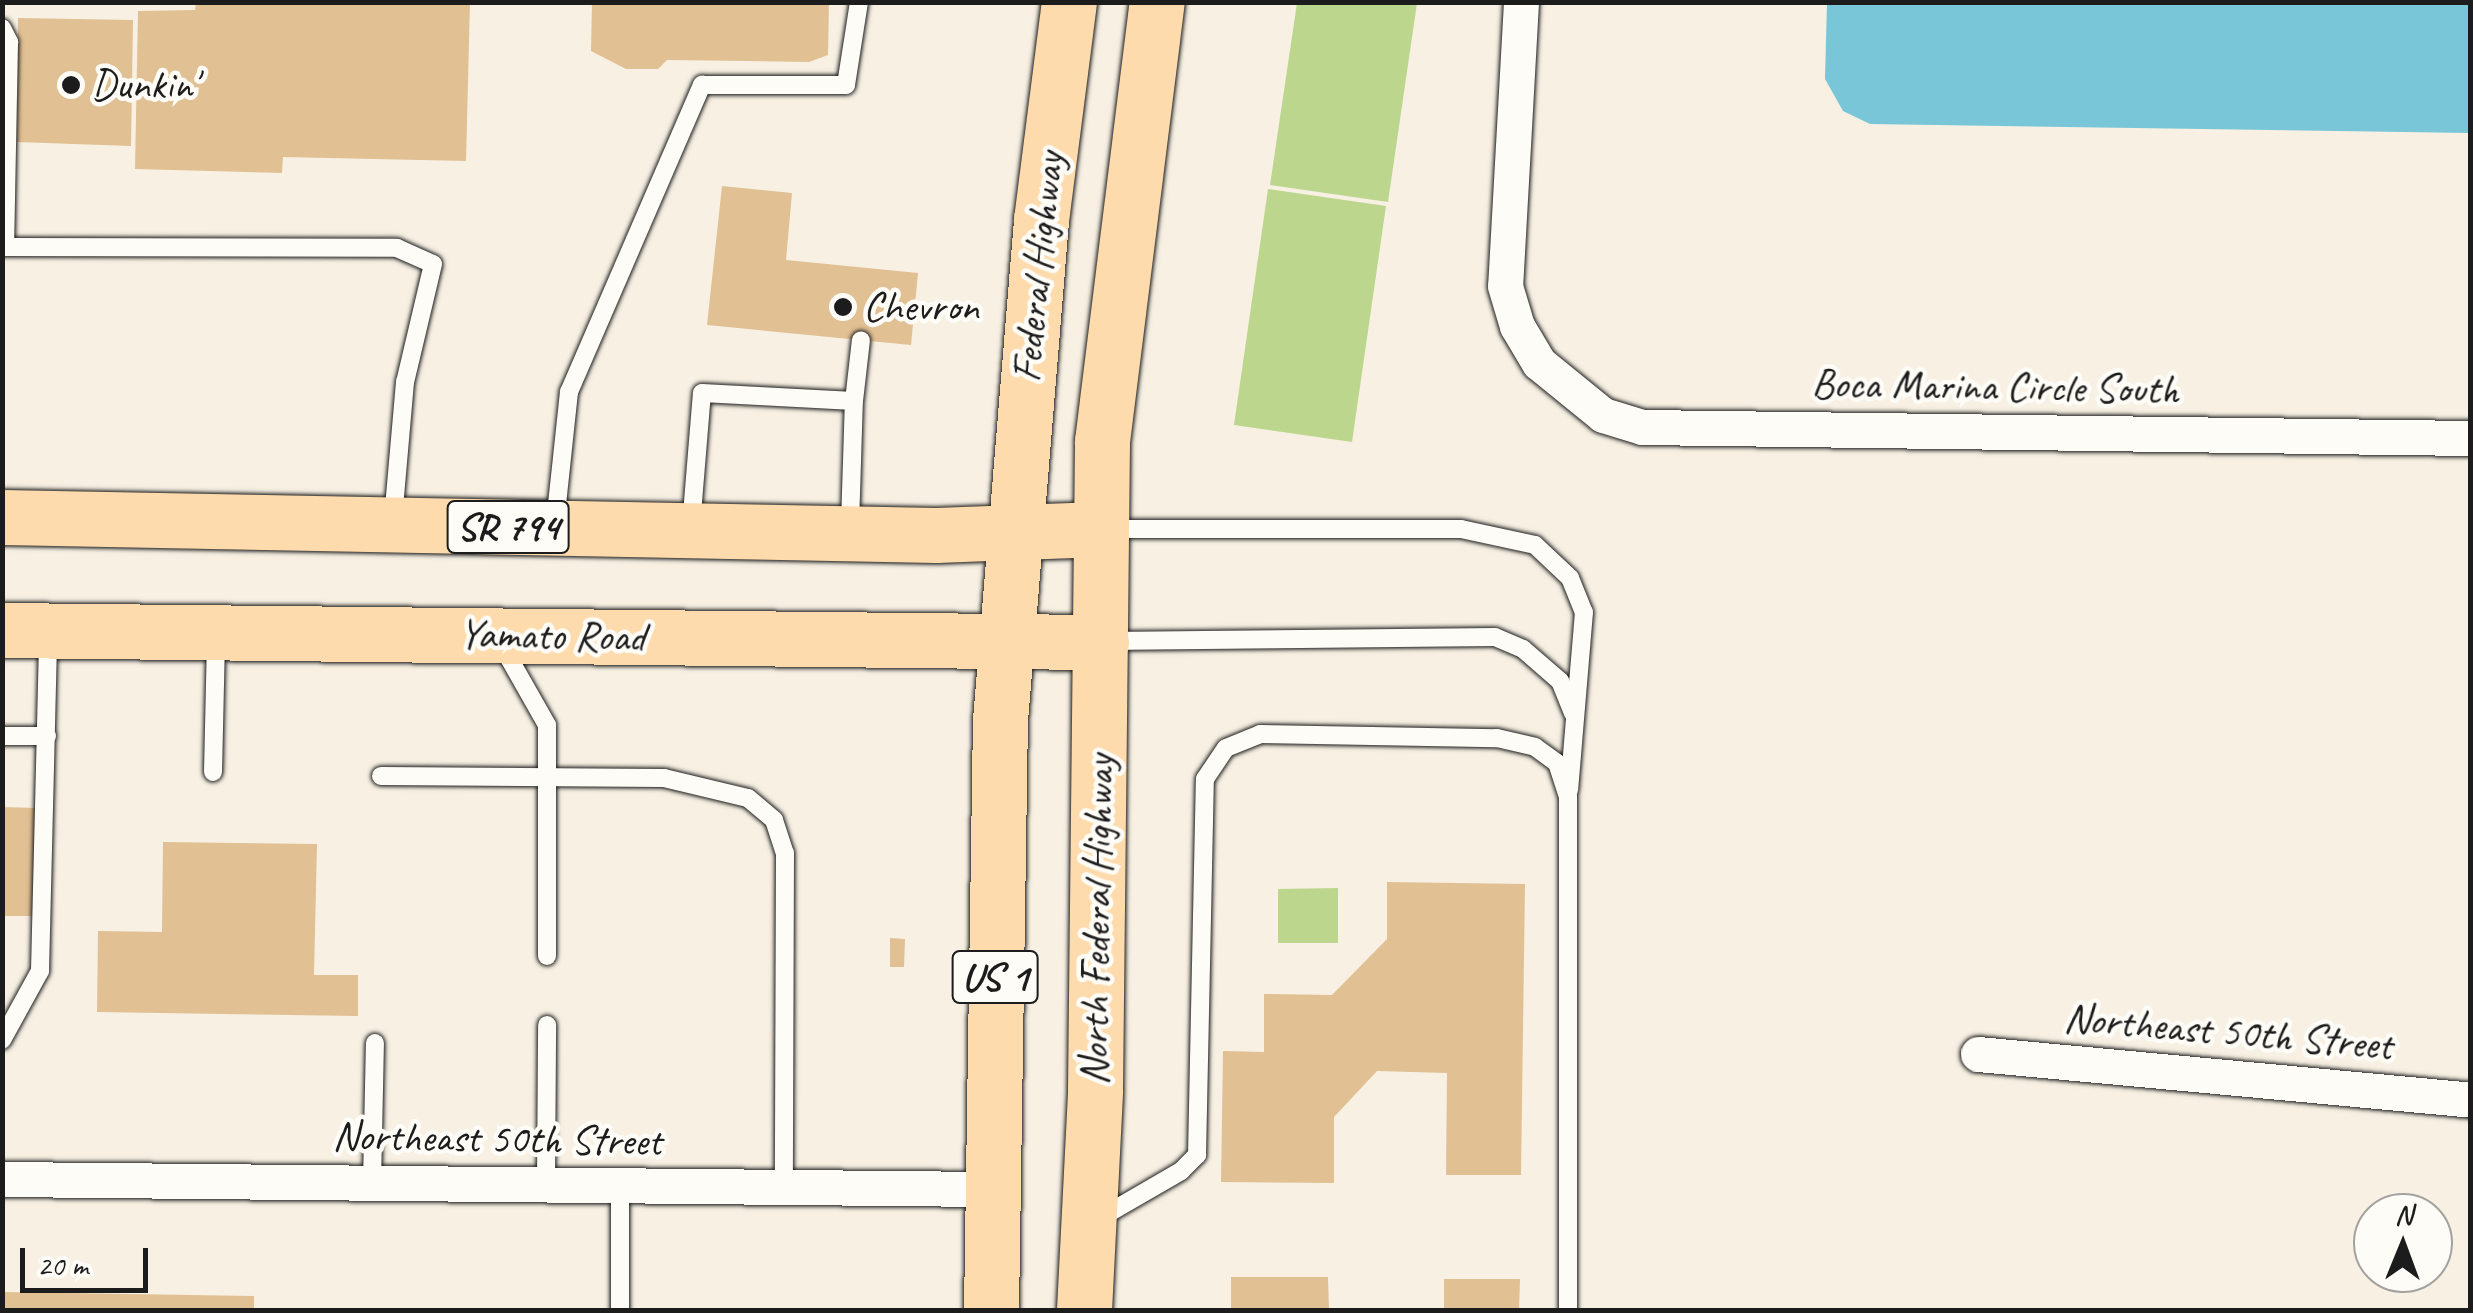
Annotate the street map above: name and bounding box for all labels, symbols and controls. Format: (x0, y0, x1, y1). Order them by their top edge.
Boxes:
place label: Dunkin' (91, 60, 197, 110)
marker: Dunkin' (60, 74, 82, 96)
street label: Federal Highway (1001, 150, 1075, 384)
place label: Chevron (863, 282, 979, 332)
marker: Chevron (832, 296, 854, 318)
street label: Boca Marina Circle South (1810, 359, 2180, 415)
road number: SR 794 (446, 492, 570, 562)
street label: Yamato Road (459, 609, 645, 663)
street label: North Federal Highway (1069, 755, 1125, 1085)
road number: US 1 (950, 942, 1040, 1012)
street label: Northeast 50th Street (2062, 993, 2394, 1071)
street label: Northeast 50th Street (332, 1111, 662, 1167)
north arrow (2353, 1193, 2453, 1293)
text: N (2395, 1197, 2412, 1232)
scale bar (25, 1228, 152, 1290)
text: 20 m (37, 1246, 88, 1284)

